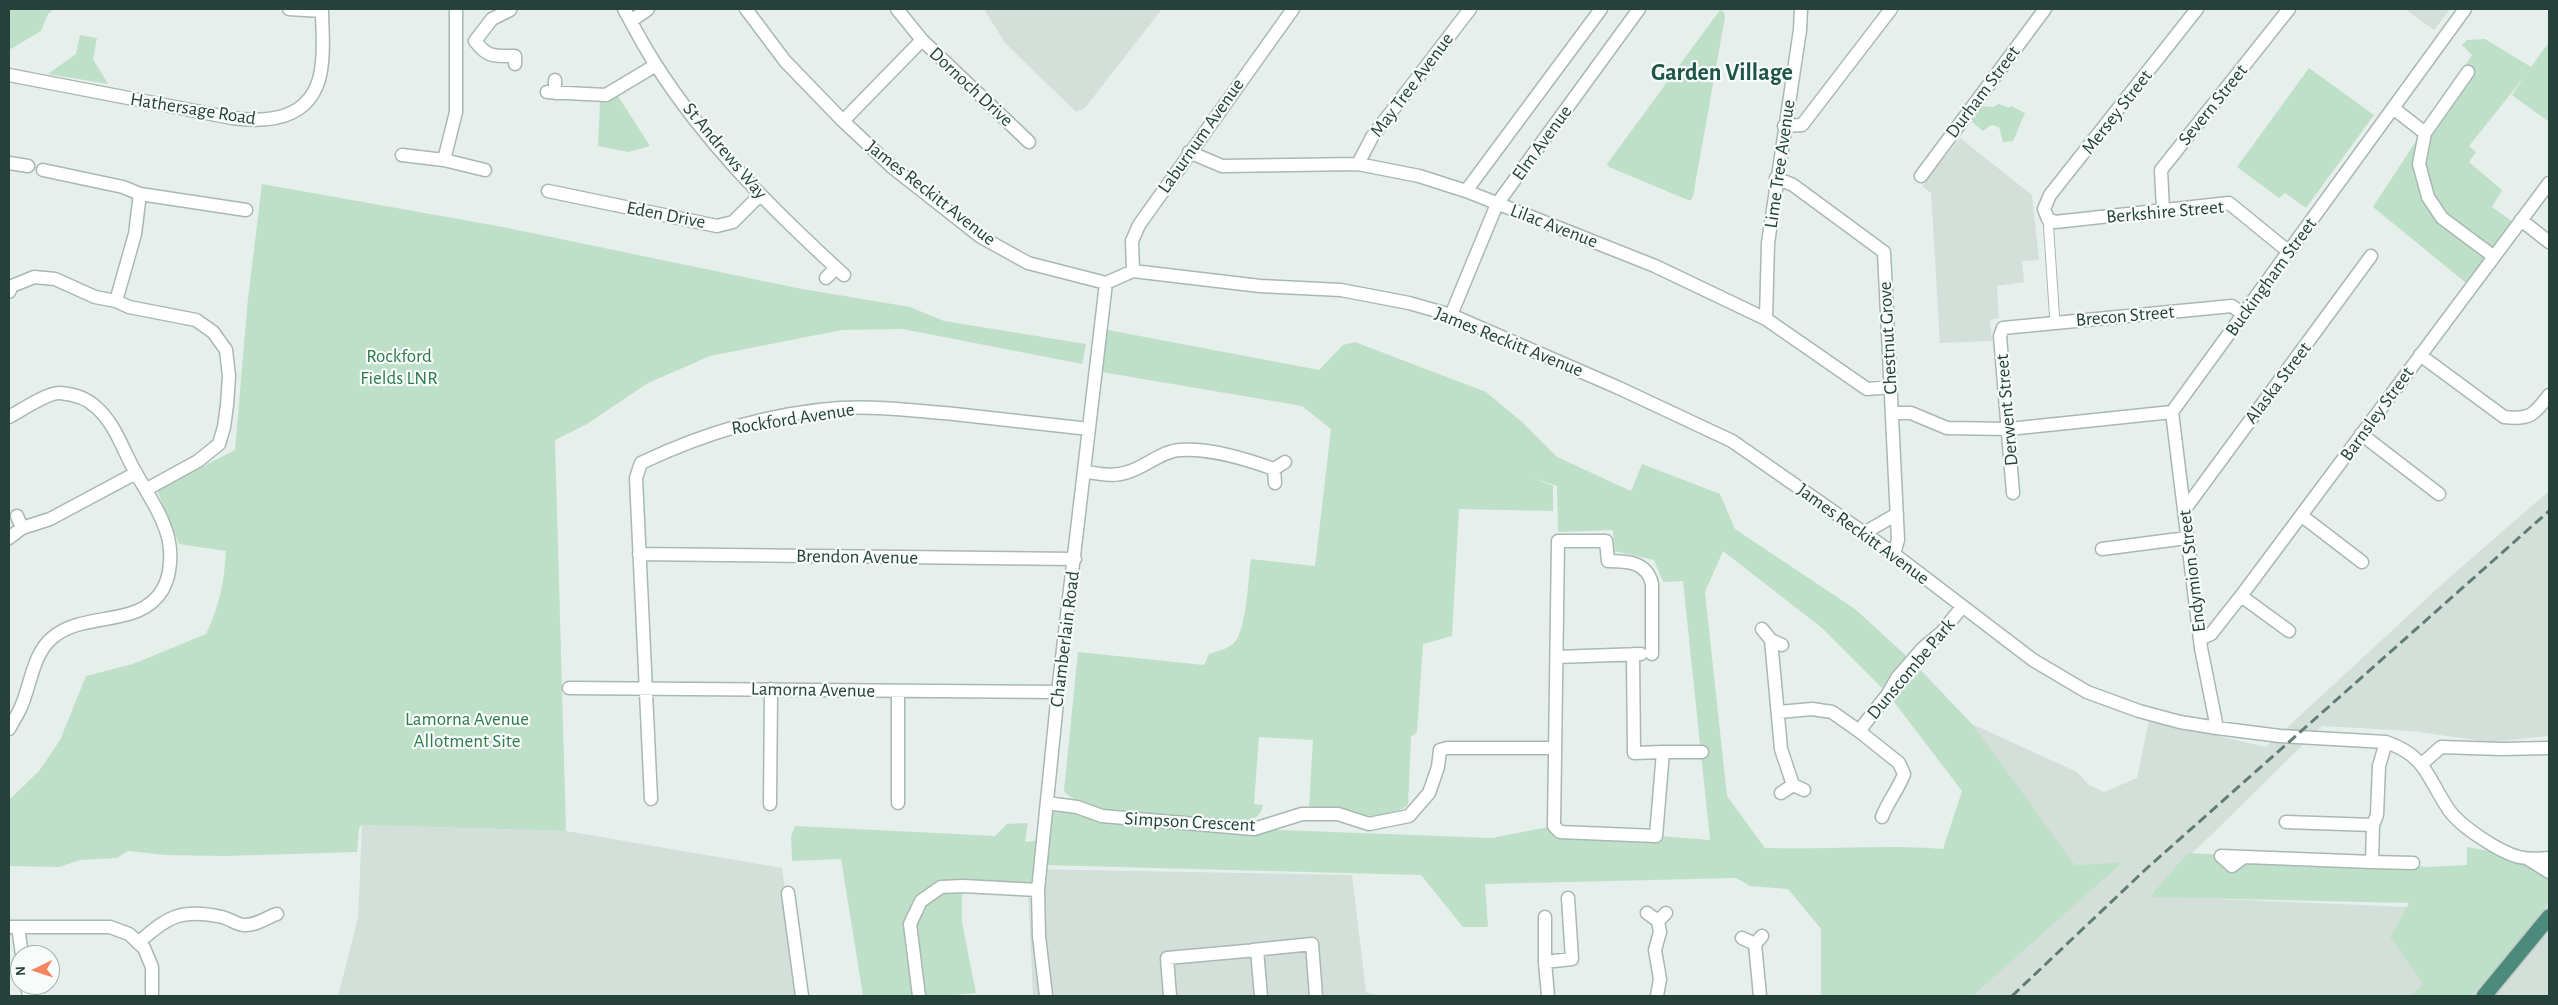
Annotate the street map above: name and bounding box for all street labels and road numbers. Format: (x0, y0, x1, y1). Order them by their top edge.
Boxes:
street label: May Tree Avenue (1365, 28, 1459, 142)
street label: Durham Street (1941, 41, 2025, 143)
street label: Dornoch Drive (924, 42, 1018, 132)
street label: Severn Street (2173, 60, 2253, 150)
street label: Mersey Street (2077, 65, 2157, 159)
street label: Laburnum Avenue (1153, 74, 1249, 198)
street label: Hathersage Road (129, 88, 257, 130)
street label: St Andrews Way (678, 98, 772, 204)
street label: Lime Tree Avenue (1760, 98, 1800, 230)
street label: Elm Avenue (1507, 101, 1577, 185)
street label: James Reckitt Avenue (862, 135, 1000, 251)
street label: Eden Drive (625, 196, 707, 234)
street label: Berkshire Street (2105, 196, 2225, 228)
street label: Lilac Avenue (1507, 199, 1601, 253)
street label: Buckingham Street (2220, 213, 2322, 341)
street label: Chestnut Grove (1874, 281, 1902, 395)
street label: Brecon Street (2075, 300, 2175, 332)
street label: James Reckitt Avenue (1431, 302, 1587, 382)
street label: Alaska Street (2240, 338, 2316, 428)
street label: Derwent Street (1991, 353, 2023, 467)
street label: Barnsley Street (2335, 362, 2419, 466)
street label: Rockford Avenue (730, 398, 856, 440)
street label: James Reckitt Avenue (1792, 478, 1934, 590)
street label: Endymion Street (2173, 508, 2211, 634)
street label: Brendon Avenue (796, 545, 918, 569)
street label: Chamberlain Road (1045, 570, 1085, 708)
street label: Dunscombe Park (1862, 614, 1960, 724)
street label: Lamorna Avenue (751, 678, 875, 702)
street label: Simpson Crescent (1124, 807, 1256, 837)

